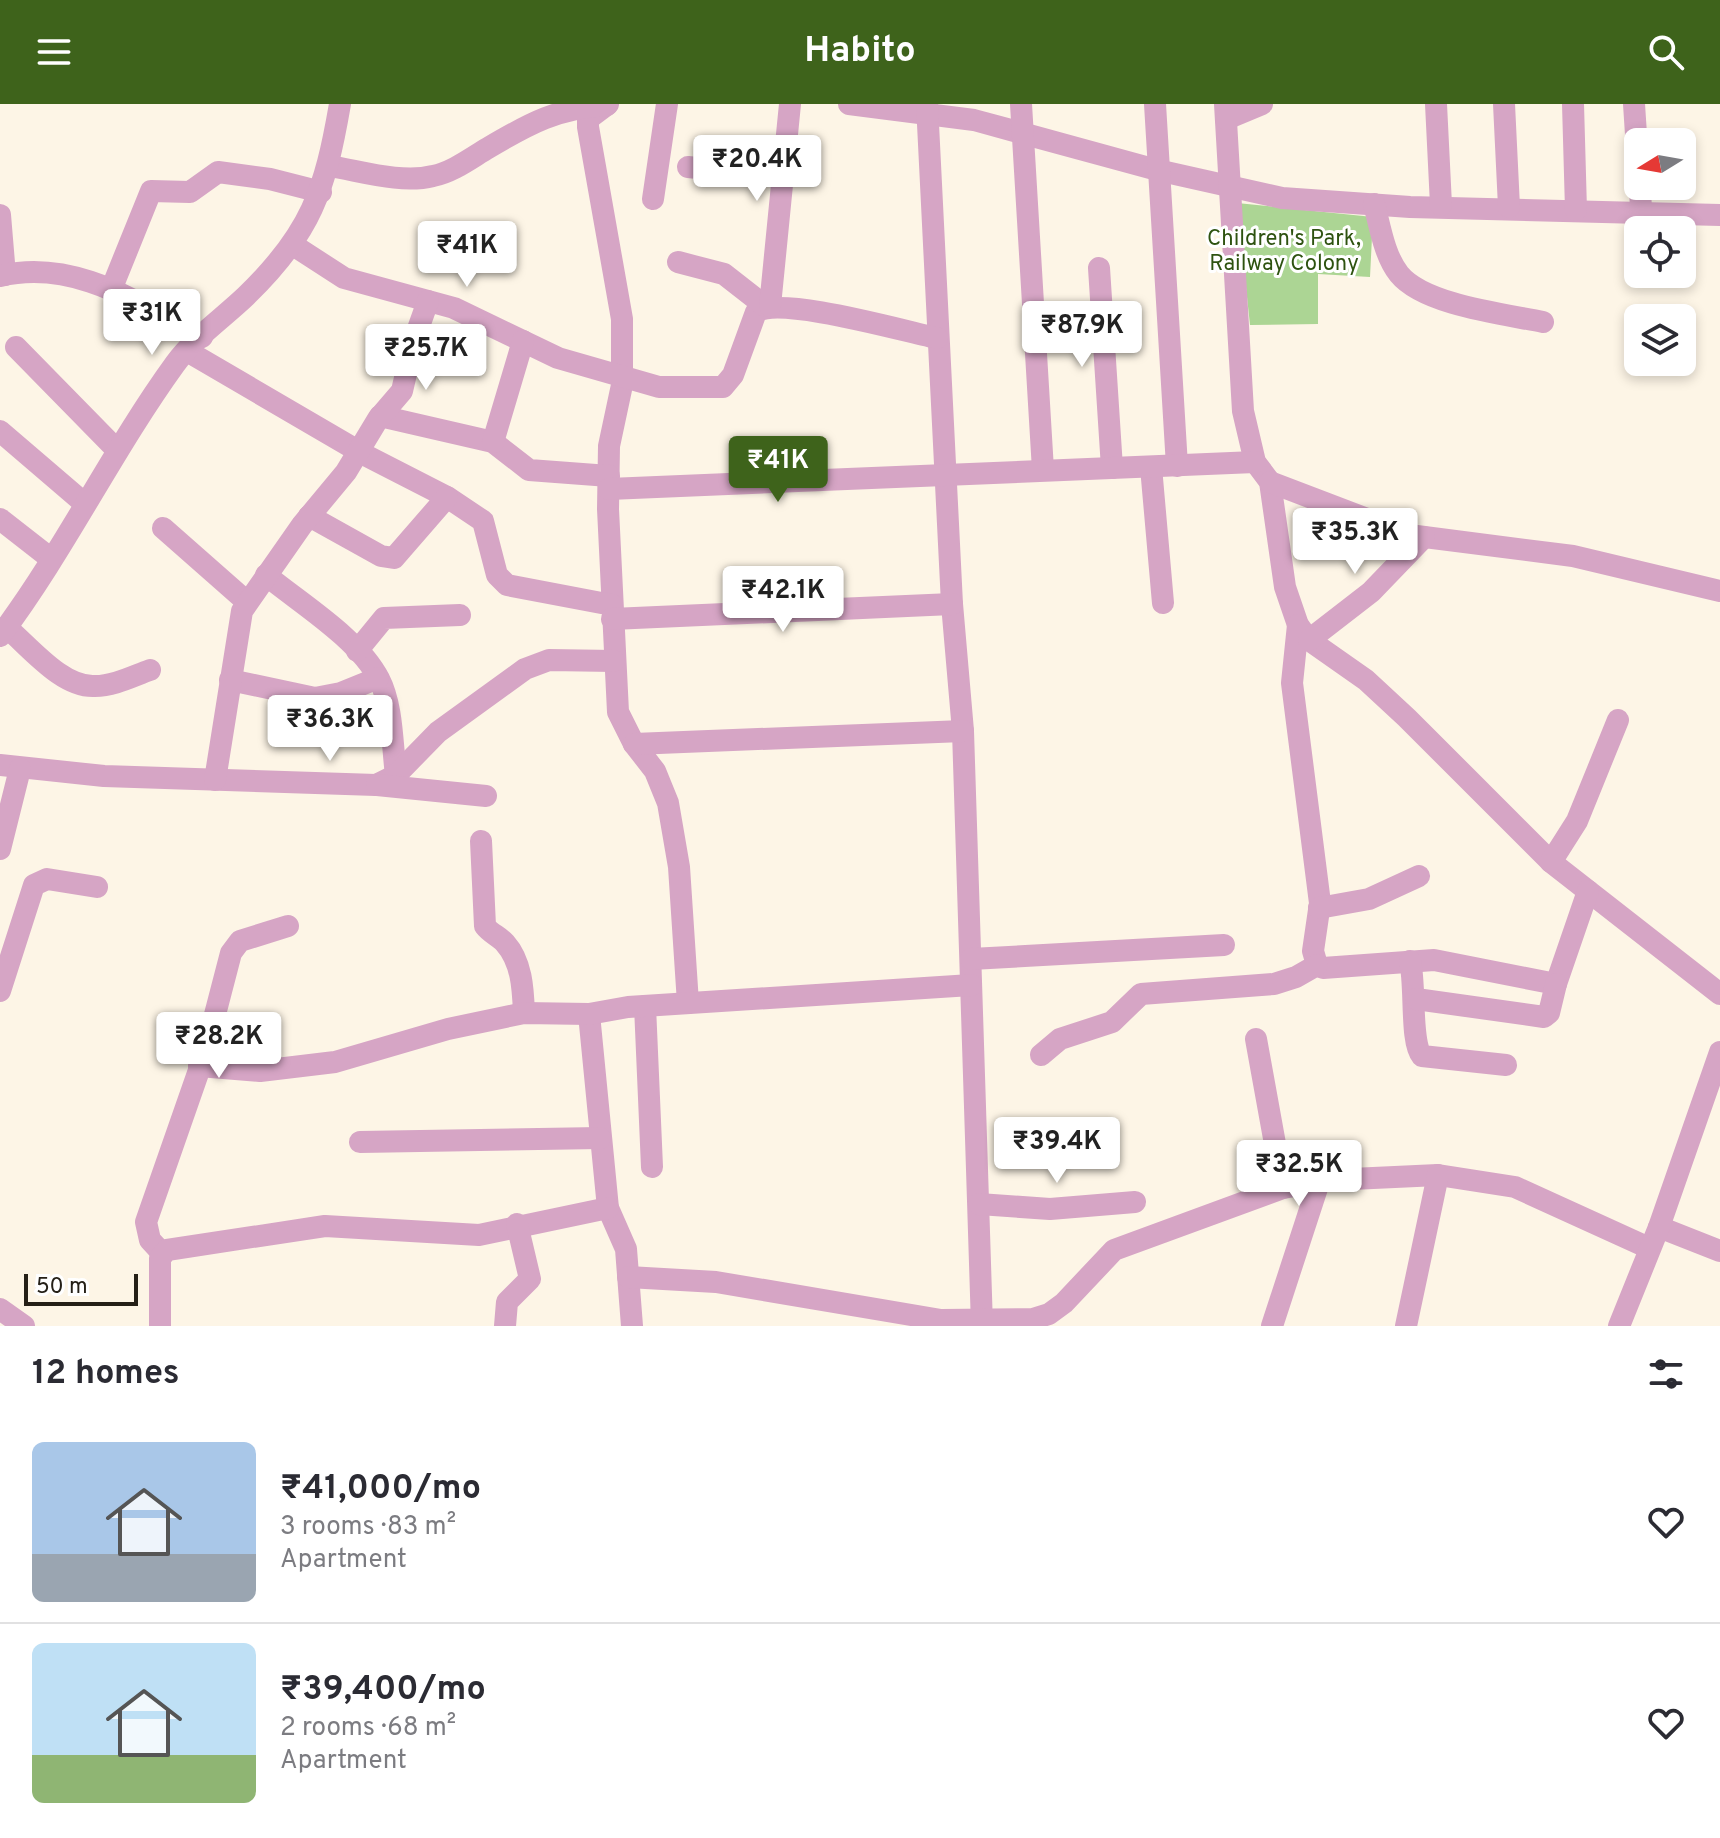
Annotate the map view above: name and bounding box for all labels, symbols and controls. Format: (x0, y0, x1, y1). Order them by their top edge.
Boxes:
text: Habito (804, 29, 916, 75)
icon: menu (32, 30, 76, 74)
icon: search (1644, 30, 1688, 74)
north arrow (1624, 128, 1696, 200)
map controls (1624, 128, 1696, 376)
pin: ₹20.4K (692, 135, 822, 203)
text: ₹20.4K (711, 144, 803, 177)
button: locate (1624, 216, 1696, 288)
pin: ₹41K (420, 221, 514, 289)
park label: Children's Park, Railway Colony (1207, 226, 1361, 278)
text: ₹41K (436, 230, 498, 263)
pin: ₹31K (105, 289, 199, 357)
text: ₹31K (121, 298, 183, 331)
pin: ₹87.9K (1017, 301, 1147, 369)
button: layers (1624, 304, 1696, 376)
text: ₹87.9K (1040, 310, 1124, 343)
pin: ₹25.7K (361, 324, 491, 392)
text: ₹25.7K (383, 333, 469, 366)
pin: ₹41K (731, 436, 825, 504)
text: ₹41K (747, 445, 809, 478)
pin: ₹35.3K (1290, 508, 1420, 576)
text: ₹35.3K (1311, 517, 1399, 550)
pin: ₹42.1K (718, 566, 848, 634)
text: ₹42.1K (741, 575, 825, 608)
pin: ₹36.3K (265, 695, 395, 763)
text: ₹36.3K (286, 704, 374, 737)
pin: ₹28.2K (154, 1012, 284, 1080)
text: ₹28.2K (174, 1021, 264, 1054)
pin: ₹39.4K (992, 1117, 1122, 1185)
text: ₹39.4K (1012, 1126, 1102, 1159)
pin: ₹32.5K (1234, 1140, 1364, 1208)
text: ₹32.5K (1255, 1149, 1343, 1182)
scale bar (24, 1270, 138, 1306)
text: 50 m (36, 1274, 88, 1301)
icon: filters (1644, 1352, 1688, 1396)
text: 12 homes (32, 1353, 179, 1396)
text: ₹41,000/mo (280, 1468, 481, 1511)
icon: home (96, 1474, 192, 1570)
icon: heart (1644, 1500, 1688, 1544)
text: 3 rooms · 83 m² (280, 1511, 456, 1544)
text: Apartment (280, 1544, 407, 1577)
text: ₹39,400/mo (280, 1669, 486, 1712)
icon: home (96, 1675, 192, 1771)
icon: heart (1644, 1701, 1688, 1745)
text: 2 rooms · 68 m² (280, 1712, 456, 1745)
text: Apartment (280, 1745, 407, 1778)

